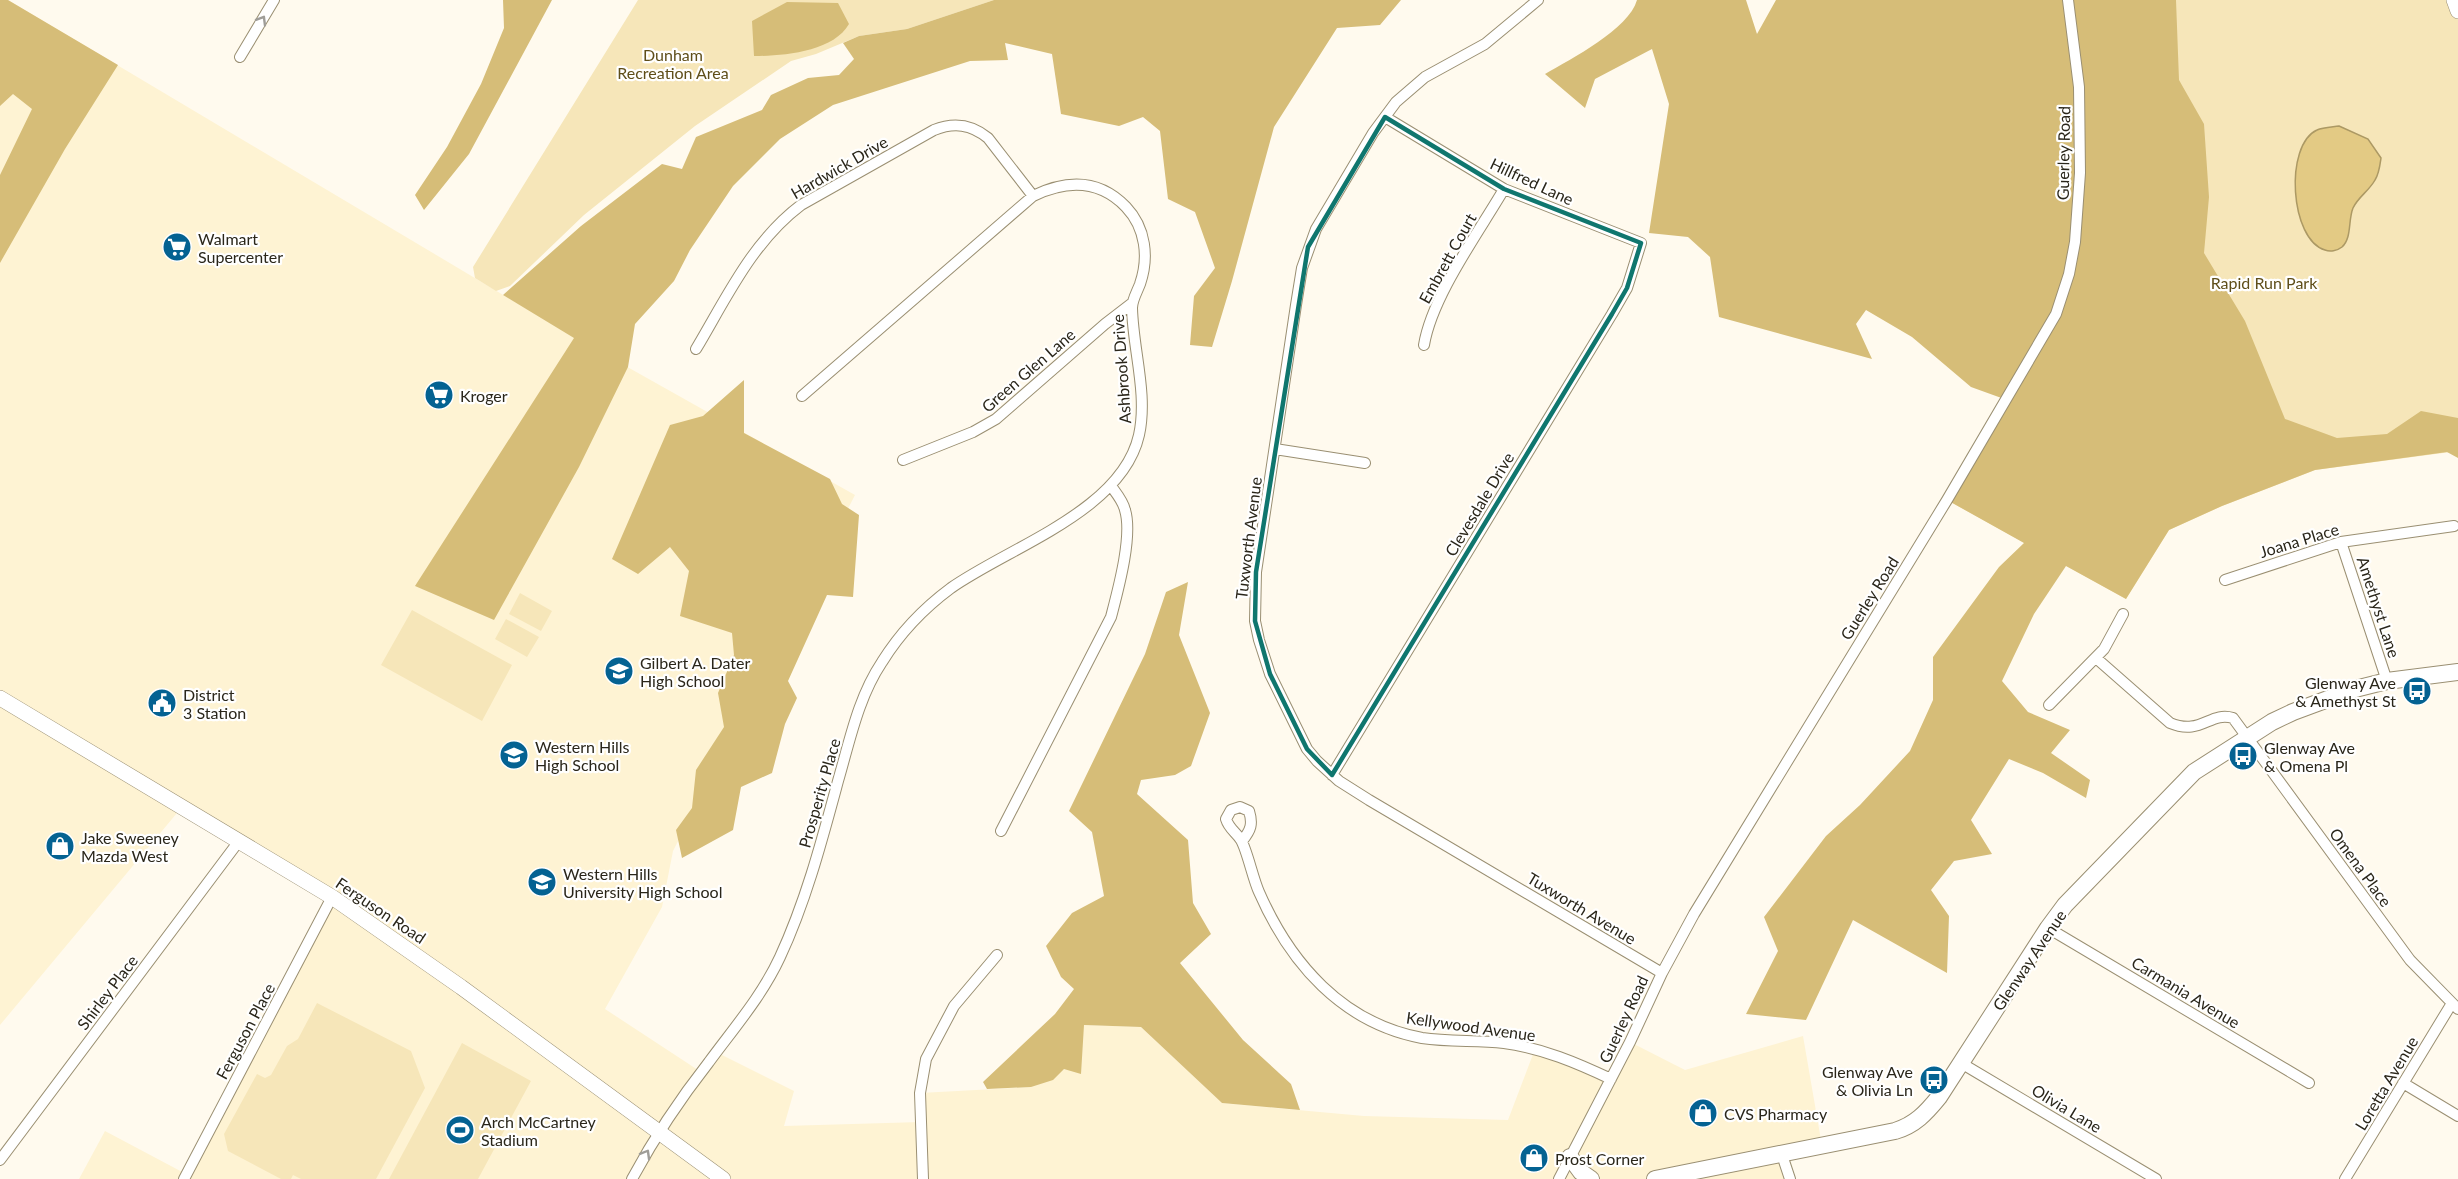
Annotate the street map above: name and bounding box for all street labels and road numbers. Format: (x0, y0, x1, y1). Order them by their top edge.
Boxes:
street label: Guerley Road (2053, 106, 2073, 200)
street label: Hardwick Drive (787, 132, 891, 202)
street label: Hillfred Lane (1487, 153, 1577, 209)
street label: Embrett Court (1414, 209, 1480, 306)
street label: Ashbrook Drive (1108, 314, 1134, 424)
street label: Green Glen Lane (977, 324, 1079, 416)
street label: Clevesdale Drive (1441, 449, 1517, 559)
street label: Tuxworth Avenue (1231, 476, 1265, 600)
street label: Joana Place (2257, 519, 2341, 561)
street label: Guerley Road (1836, 553, 1902, 643)
street label: Amethyst Lane (2354, 554, 2404, 660)
street label: Prosperity Place (794, 736, 844, 850)
street label: Omena Place (2326, 824, 2396, 910)
street label: Tuxworth Avenue (1524, 868, 1640, 948)
street label: Ferguson Road (332, 873, 430, 947)
street label: Glenway Avenue (1988, 906, 2070, 1014)
street label: Shirley Place (73, 951, 141, 1033)
street label: Carmania Avenue (2128, 952, 2244, 1032)
street label: Guerley Road (1594, 972, 1652, 1066)
street label: Ferguson Place (212, 980, 278, 1082)
street label: Kellywood Avenue (1405, 1008, 1537, 1044)
street label: Loretta Avenue (2351, 1033, 2421, 1133)
street label: Olivia Lane (2029, 1080, 2105, 1136)

